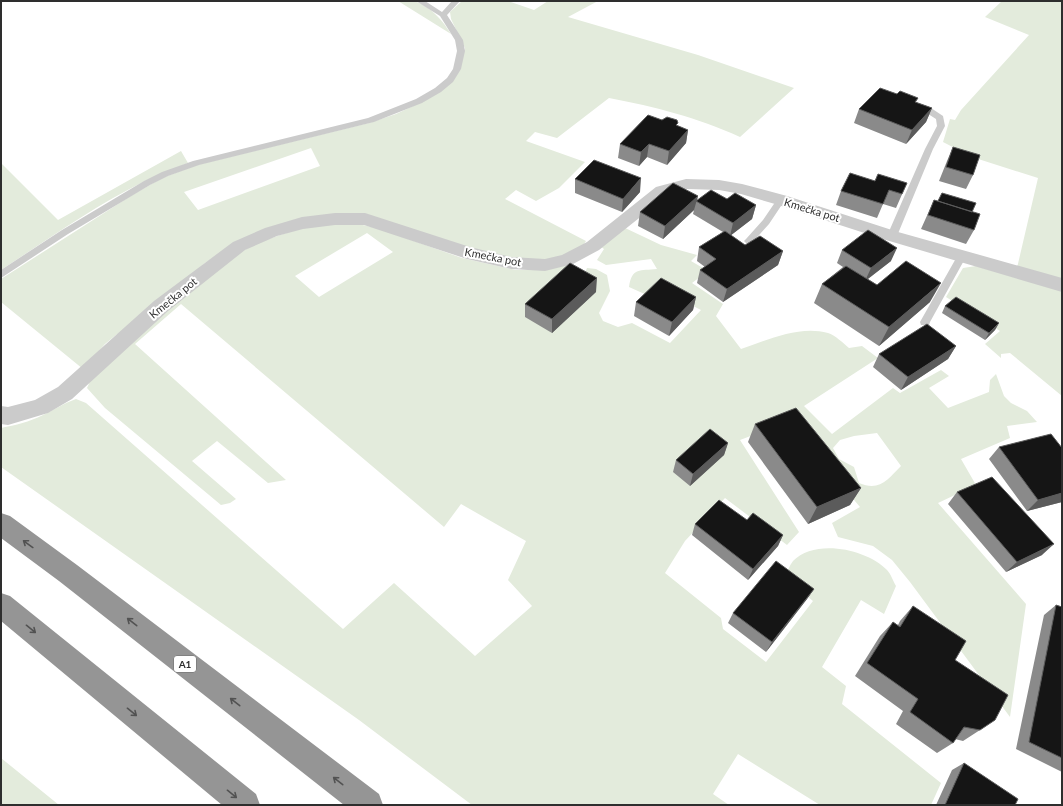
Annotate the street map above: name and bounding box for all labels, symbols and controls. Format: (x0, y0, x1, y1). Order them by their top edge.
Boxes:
street label: Kmečka pot (783, 195, 842, 224)
street label: Kmečka pot (464, 245, 523, 268)
street label: Kmečka pot (146, 274, 199, 321)
one-way arrow (23, 540, 34, 548)
one-way arrow (126, 618, 137, 626)
one-way arrow (26, 625, 37, 634)
road number: A1 (174, 656, 196, 672)
one-way arrow (229, 697, 240, 706)
one-way arrow (127, 707, 137, 716)
one-way arrow (332, 777, 343, 785)
one-way arrow (227, 790, 238, 799)

